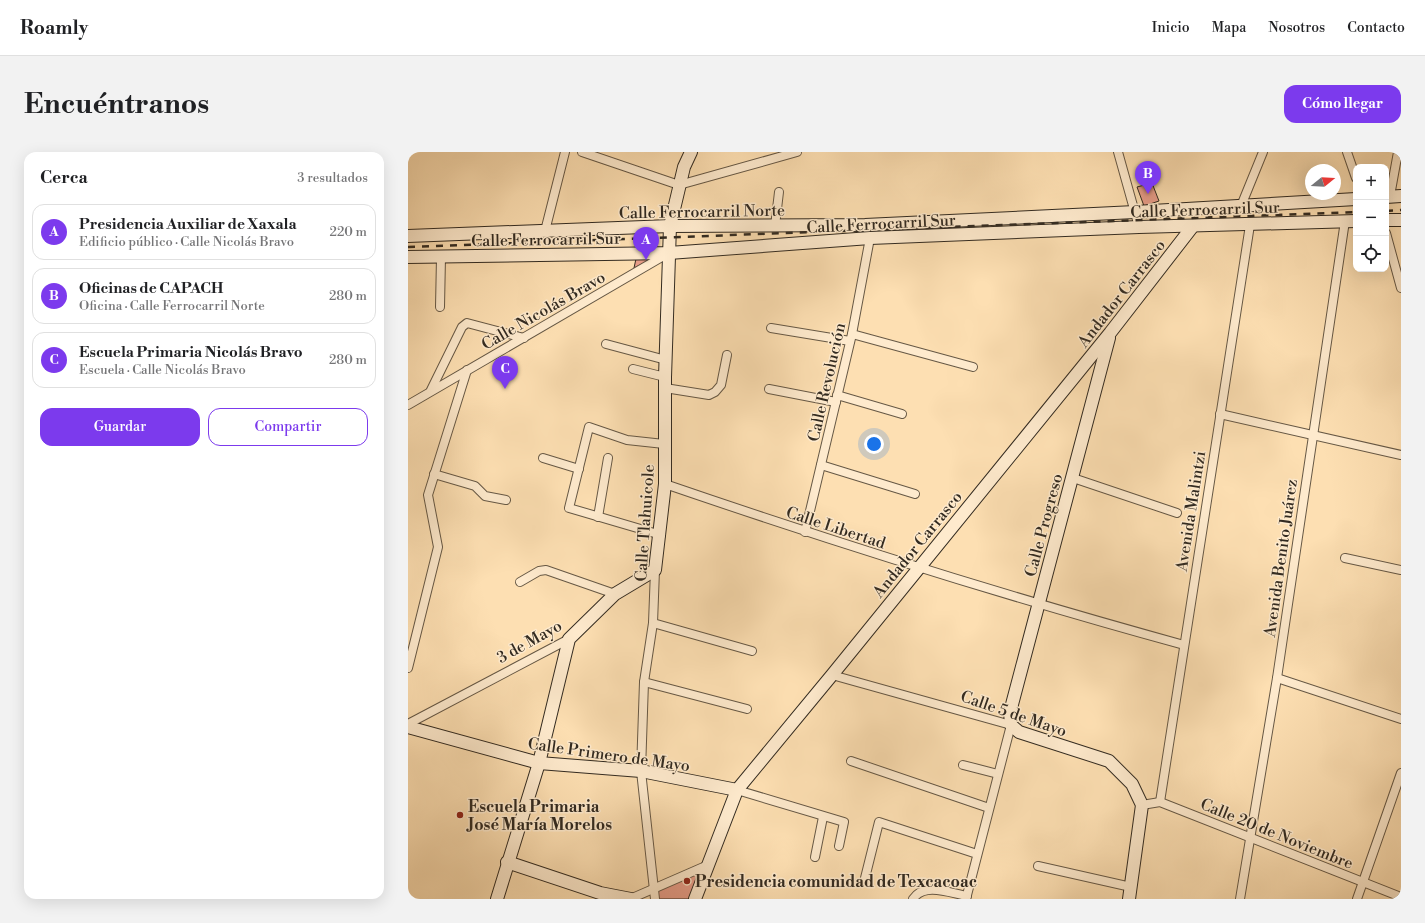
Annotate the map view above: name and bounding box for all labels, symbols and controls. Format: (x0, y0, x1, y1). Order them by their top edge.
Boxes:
text: Roamly (20, 16, 88, 40)
text: Inicio (1152, 19, 1190, 37)
text: Mapa (1212, 19, 1246, 37)
text: Nosotros (1268, 19, 1325, 37)
text: Contacto (1347, 19, 1405, 37)
button: Cómo llegar (1284, 85, 1401, 123)
text: Encuéntranos (24, 87, 209, 122)
pin: B (1135, 161, 1161, 194)
north arrow (1305, 164, 1341, 200)
map controls (1353, 164, 1389, 272)
button: + (1353, 164, 1389, 200)
text: Cerca (40, 167, 88, 189)
text: 3 resultados (297, 170, 368, 186)
street label: Calle Ferrocarril Sur (1130, 197, 1280, 223)
button: − (1353, 200, 1389, 236)
street label: Calle Ferrocarril Norte (619, 201, 785, 223)
street label: Calle Ferrocarril Sur (806, 210, 956, 238)
text: Presidencia Auxiliar de Xaxala (79, 215, 297, 234)
text: A (49, 224, 59, 240)
text: 220 m (329, 224, 367, 240)
pin: A (633, 227, 659, 260)
street label: Calle Ferrocarril Sur (471, 229, 621, 251)
text: Edificio público · Calle Nicolás Bravo (79, 234, 294, 250)
street label: Andador Carrasco (1073, 236, 1170, 352)
button: locate (1353, 236, 1389, 272)
street label: Calle Nicolás Bravo (478, 267, 609, 355)
text: Oficinas de CAPACH (79, 279, 223, 298)
text: B (49, 288, 59, 304)
text: 280 m (329, 288, 367, 304)
text: Oficina · Calle Ferrocarril Norte (79, 298, 265, 314)
street label: Calle Revolución (804, 320, 850, 444)
text: Escuela Primaria Nicolás Bravo (79, 343, 303, 362)
text: C (49, 352, 59, 368)
text: 280 m (329, 352, 367, 368)
pin: C (492, 356, 518, 389)
text: Escuela · Calle Nicolás Bravo (79, 362, 246, 378)
button: Guardar (40, 408, 200, 446)
button: Compartir (208, 408, 368, 446)
your location (864, 434, 884, 454)
street label: Avenida Malintzi (1171, 449, 1210, 574)
street label: Calle Tlahuicole (631, 464, 659, 582)
street label: Calle Progreso (1021, 471, 1067, 579)
street label: Avenida Benito Juárez (1260, 478, 1302, 640)
street label: Andador Carrasco (868, 487, 967, 603)
street label: Calle Libertad (783, 502, 888, 553)
street label: 3 de Mayo (494, 616, 565, 668)
street label: Calle 5 de Mayo (958, 686, 1069, 741)
street label: Calle Primero de Mayo (526, 734, 691, 776)
street label: Calle 20 de Noviembre (1197, 794, 1356, 874)
place label: Escuela Primaria José María Morelos (466, 797, 612, 835)
marker: Escuela Primaria José María Morelos (455, 810, 465, 820)
place label: Presidencia comunidad de Texcacoac (695, 872, 977, 892)
marker: Presidencia comunidad de Texcacoac (682, 876, 692, 886)

